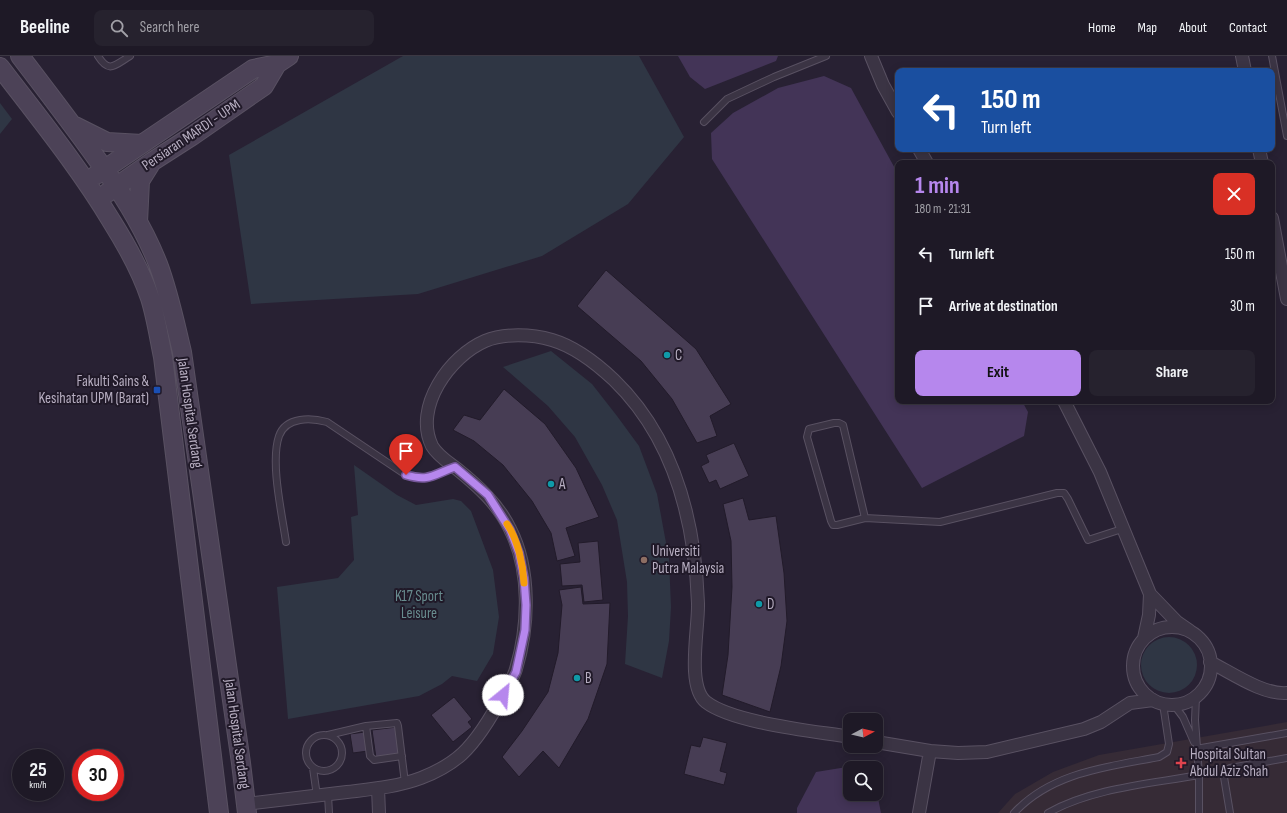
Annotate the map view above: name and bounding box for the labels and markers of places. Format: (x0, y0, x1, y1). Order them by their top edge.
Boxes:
place label: C (675, 346, 682, 365)
marker: C (662, 350, 672, 360)
place label: Fakulti Sains & Kesihatan UPM (Barat) (38, 372, 149, 408)
marker: Fakulti Sains & Kesihatan UPM (Barat) (152, 385, 162, 395)
pin (389, 434, 423, 475)
place label: A (558, 475, 566, 494)
marker: A (546, 479, 556, 489)
place label: Universiti Putra Malaysia (652, 542, 725, 578)
marker: Universiti Putra Malaysia (639, 555, 649, 565)
place label: D (767, 595, 774, 614)
marker: D (754, 599, 764, 609)
place label: B (585, 669, 592, 688)
marker: B (572, 673, 582, 683)
place label: Hospital Sultan Abdul Aziz Shah (1189, 745, 1268, 781)
marker: Hospital Sultan Abdul Aziz Shah (1175, 757, 1187, 769)

